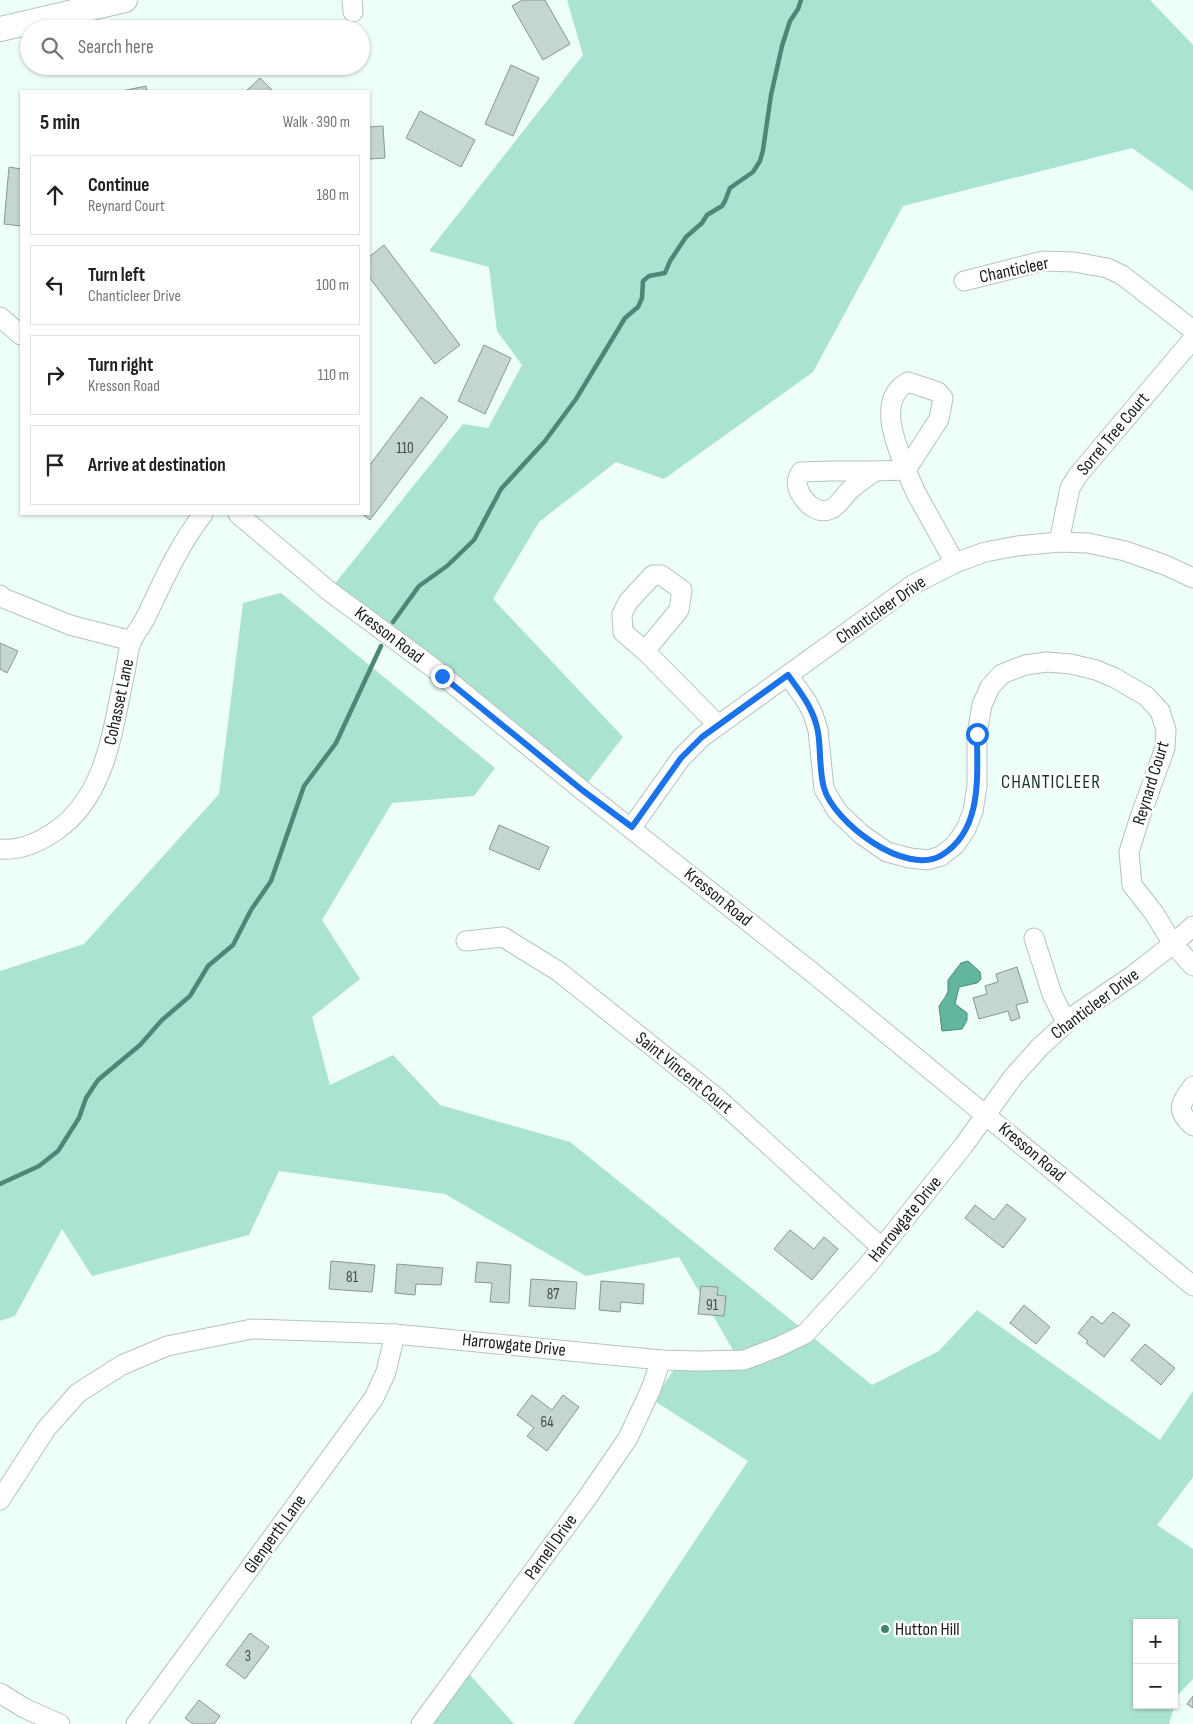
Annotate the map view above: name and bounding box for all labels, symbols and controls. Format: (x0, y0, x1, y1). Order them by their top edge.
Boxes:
search box (20, 20, 370, 75)
icon: search (38, 34, 66, 62)
text: Search here (78, 36, 154, 59)
text: 5 min (40, 110, 80, 135)
text: Walk · 390 m (283, 113, 350, 132)
text: Continue (88, 174, 149, 197)
icon: ahead (41, 181, 69, 209)
text: 180 m (316, 186, 349, 205)
text: Reynard Court (88, 197, 165, 216)
street label: Chanticleer (977, 252, 1051, 288)
text: Turn left (88, 264, 145, 287)
icon: left (41, 271, 69, 299)
text: 100 m (316, 276, 349, 295)
text: Chanticleer Drive (88, 287, 181, 306)
text: Turn right (88, 354, 153, 377)
icon: right (41, 361, 69, 389)
text: 110 m (318, 366, 349, 385)
text: Kresson Road (88, 377, 160, 396)
street label: Sorrel Tree Court (1072, 388, 1154, 480)
house number: 110 (396, 439, 414, 458)
icon: arrive (41, 451, 69, 479)
text: Arrive at destination (88, 454, 226, 477)
street label: Chanticleer Drive (832, 571, 930, 649)
street label: Kresson Road (350, 602, 428, 668)
street label: Cohasset Lane (100, 657, 138, 747)
route end (431, 665, 454, 688)
route start (966, 723, 989, 746)
street label: Reynard Court (1128, 738, 1174, 827)
district label: CHANTICLEER (1001, 771, 1101, 794)
street label: Kresson Road (680, 863, 756, 931)
street label: Chanticleer Drive (1047, 964, 1143, 1044)
street label: Saint Vincent Court (631, 1028, 737, 1119)
street label: Kresson Road (994, 1118, 1070, 1186)
street label: Harrowgate Drive (864, 1172, 946, 1266)
house number: 81 (346, 1268, 359, 1287)
house number: 87 (547, 1285, 559, 1304)
house number: 91 (706, 1296, 719, 1315)
street label: Harrowgate Drive (461, 1329, 567, 1361)
house number: 64 (540, 1413, 554, 1432)
street label: Glenperth Lane (239, 1491, 311, 1577)
street label: Parnell Drive (520, 1510, 582, 1584)
place label: Hutton Hill (895, 1619, 960, 1640)
map controls (1133, 1619, 1178, 1709)
button: + (1133, 1619, 1178, 1664)
marker: Hutton Hill (879, 1623, 891, 1635)
house number: 3 (245, 1647, 251, 1666)
button: − (1133, 1664, 1178, 1709)

